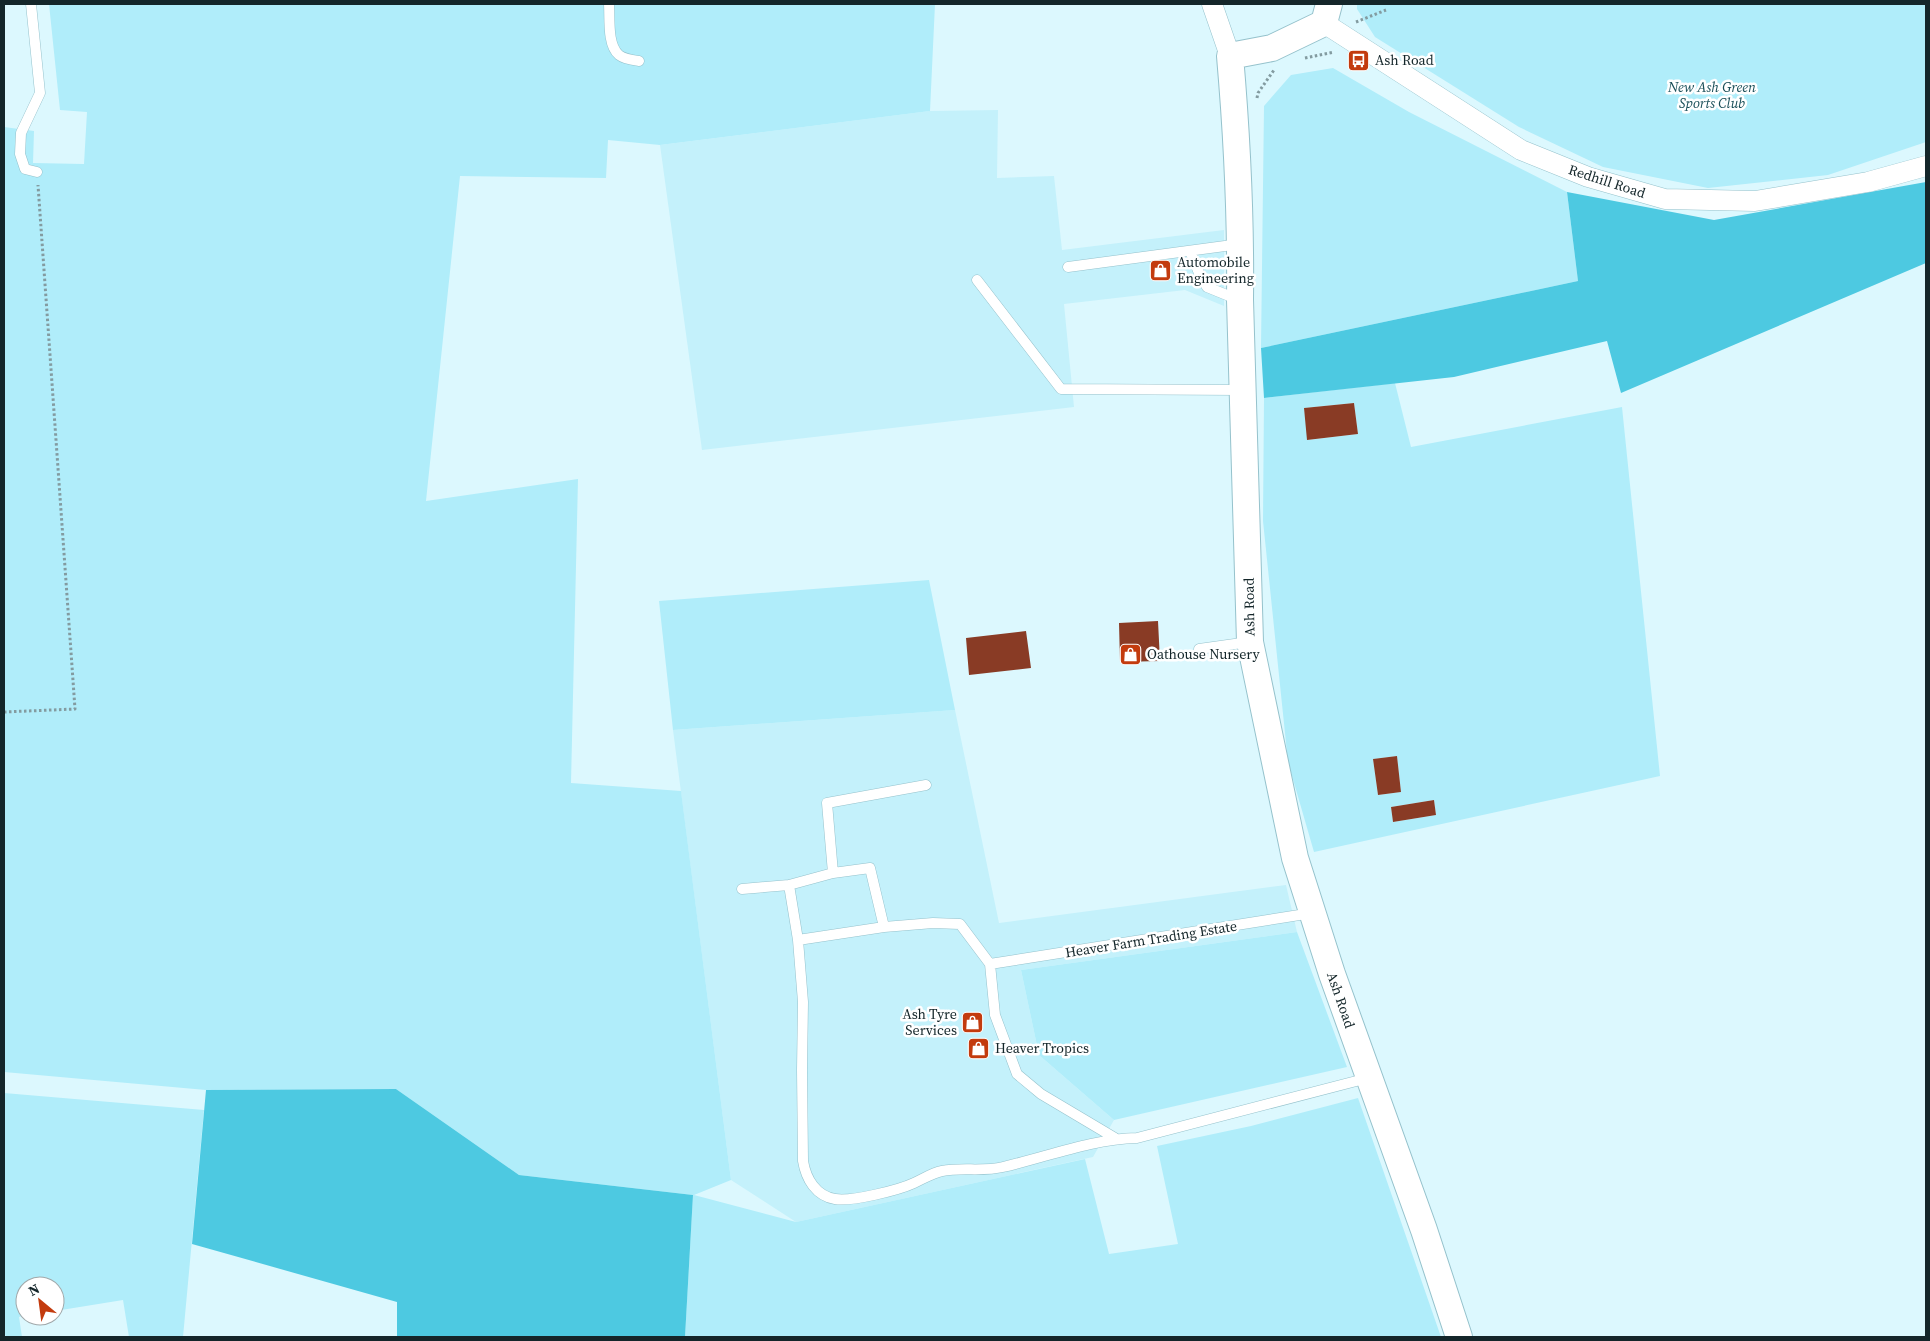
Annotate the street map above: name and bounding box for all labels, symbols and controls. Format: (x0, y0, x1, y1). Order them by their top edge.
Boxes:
bus stop icon: Ash Road (1347, 48, 1371, 72)
place label: Ash Road (1375, 50, 1434, 70)
park label: New Ash Green Sports Club (1667, 77, 1756, 113)
street label: Redhill Road (1566, 159, 1648, 203)
place label: Automobile Engineering (1177, 252, 1254, 288)
shop icon: Automobile Engineering (1149, 258, 1173, 282)
street label: Ash Road (1238, 577, 1260, 636)
shop icon: Oathouse Nursery (1119, 642, 1143, 666)
place label: Oathouse Nursery (1147, 644, 1260, 664)
street label: Heaver Farm Trading Estate (1064, 916, 1238, 962)
street label: Ash Road (1322, 969, 1360, 1031)
place label: Ash Tyre Services (902, 1004, 957, 1040)
shop icon: Ash Tyre Services (961, 1010, 985, 1034)
shop icon: Heaver Tropics (967, 1036, 991, 1060)
place label: Heaver Tropics (995, 1038, 1089, 1058)
north arrow (15, 1276, 65, 1326)
text: N (24, 1278, 43, 1301)

